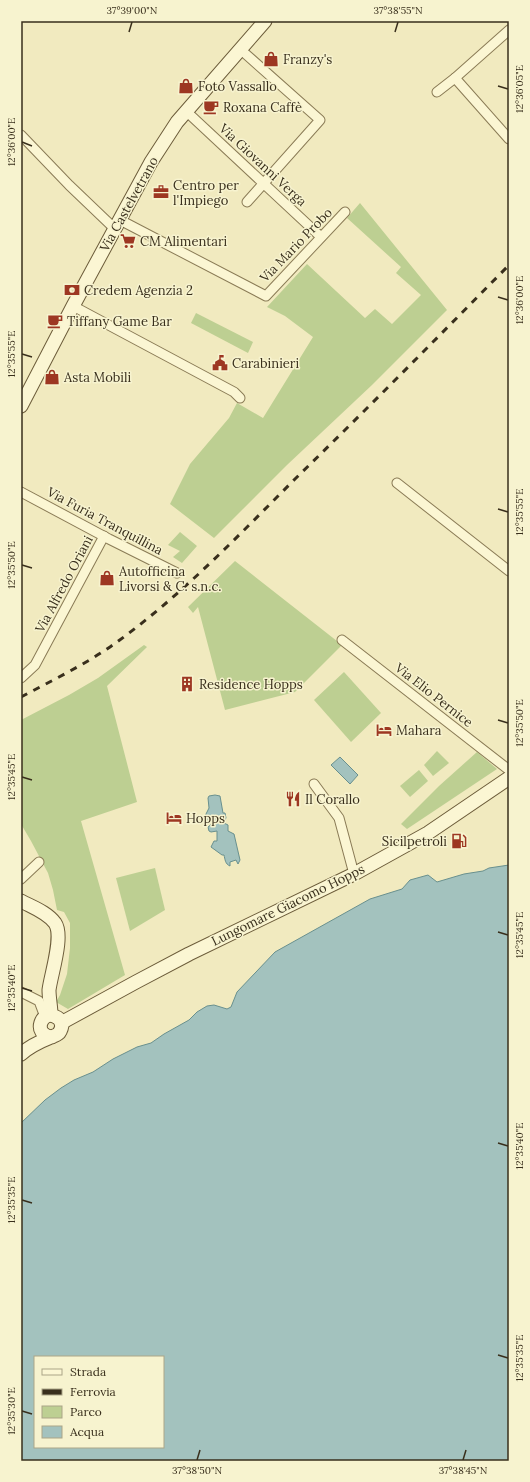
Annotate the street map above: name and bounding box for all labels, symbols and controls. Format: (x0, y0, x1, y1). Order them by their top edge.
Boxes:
text: 37°39'00"N (107, 4, 158, 17)
text: 37°38'55"N (373, 4, 423, 17)
shop icon: Franzy's (262, 50, 280, 68)
place label: Franzy's (283, 51, 332, 68)
text: 12°36'05"E (513, 65, 526, 113)
shop icon: Foto Vassallo (177, 77, 195, 95)
place label: Foto Vassallo (198, 78, 277, 95)
cafe icon: Roxana Caffè (202, 98, 220, 116)
place label: Roxana Caffè (223, 99, 302, 116)
text: 12°36'00"E (5, 118, 18, 166)
street label: Via Giovanni Verga (215, 119, 311, 210)
street label: Via Castelvetrano (95, 153, 162, 255)
place label: Centro per l'Impiego (173, 177, 239, 209)
office icon: Centro per l'Impiego (152, 183, 170, 201)
street label: Via Mario Probo (255, 204, 336, 287)
supermarket icon: CM Alimentari (119, 232, 137, 250)
place label: CM Alimentari (140, 233, 228, 250)
text: 12°36'00"E (513, 276, 526, 324)
bank icon: Credem Agenzia 2 (63, 281, 81, 299)
place label: Credem Agenzia 2 (84, 282, 193, 299)
cafe icon: Tiffany Game Bar (46, 312, 64, 330)
place label: Tiffany Game Bar (67, 313, 172, 330)
text: 12°35'55"E (5, 331, 18, 377)
public building icon: Carabinieri (211, 354, 229, 372)
place label: Carabinieri (232, 355, 299, 372)
shop icon: Asta Mobili (43, 368, 61, 386)
place label: Asta Mobili (63, 369, 132, 386)
street label: Via Furia Tranquillina (43, 483, 166, 559)
text: 12°35'55"E (513, 489, 526, 535)
street label: Via Alfredo Oriani (31, 532, 97, 636)
text: 12°35'50"E (5, 541, 18, 589)
place label: Autofficina Livorsi & C. s.n.c. (118, 563, 222, 595)
shop icon: Autofficina Livorsi & C. s.n.c. (98, 569, 116, 587)
street label: Via Elio Pernice (391, 659, 476, 731)
building icon: Residence Hopps (178, 675, 196, 693)
place label: Residence Hopps (199, 676, 303, 693)
text: 12°35'50"E (513, 699, 526, 747)
hotel icon: Mahara (375, 721, 393, 739)
place label: Mahara (396, 722, 442, 739)
text: 12°35'45"E (5, 754, 18, 800)
restaurant icon: Il Corallo (284, 790, 302, 808)
place label: Il Corallo (305, 791, 360, 808)
hotel icon: Hopps (165, 809, 183, 827)
place label: Hopps (186, 810, 225, 827)
fuel station icon: Sicilpetroli (450, 832, 468, 850)
place label: Sicilpetroli (382, 833, 447, 850)
street label: Lungomare Giacomo Hopps (209, 860, 367, 950)
text: 12°35'45"E (513, 912, 526, 958)
text: 12°35'40"E (5, 964, 18, 1012)
text: 12°35'40"E (513, 1122, 526, 1170)
text: 12°35'35"E (5, 1177, 18, 1223)
text: 12°35'35"E (513, 1335, 526, 1381)
legend (34, 1356, 164, 1448)
text: Strada (70, 1364, 106, 1379)
text: Ferrovia (70, 1384, 116, 1399)
text: 12°35'30"E (5, 1387, 18, 1435)
text: Parco (70, 1404, 102, 1419)
text: Acqua (69, 1424, 104, 1439)
text: 37°38'50"N (172, 1464, 222, 1477)
text: 37°38'45"N (439, 1464, 488, 1477)

